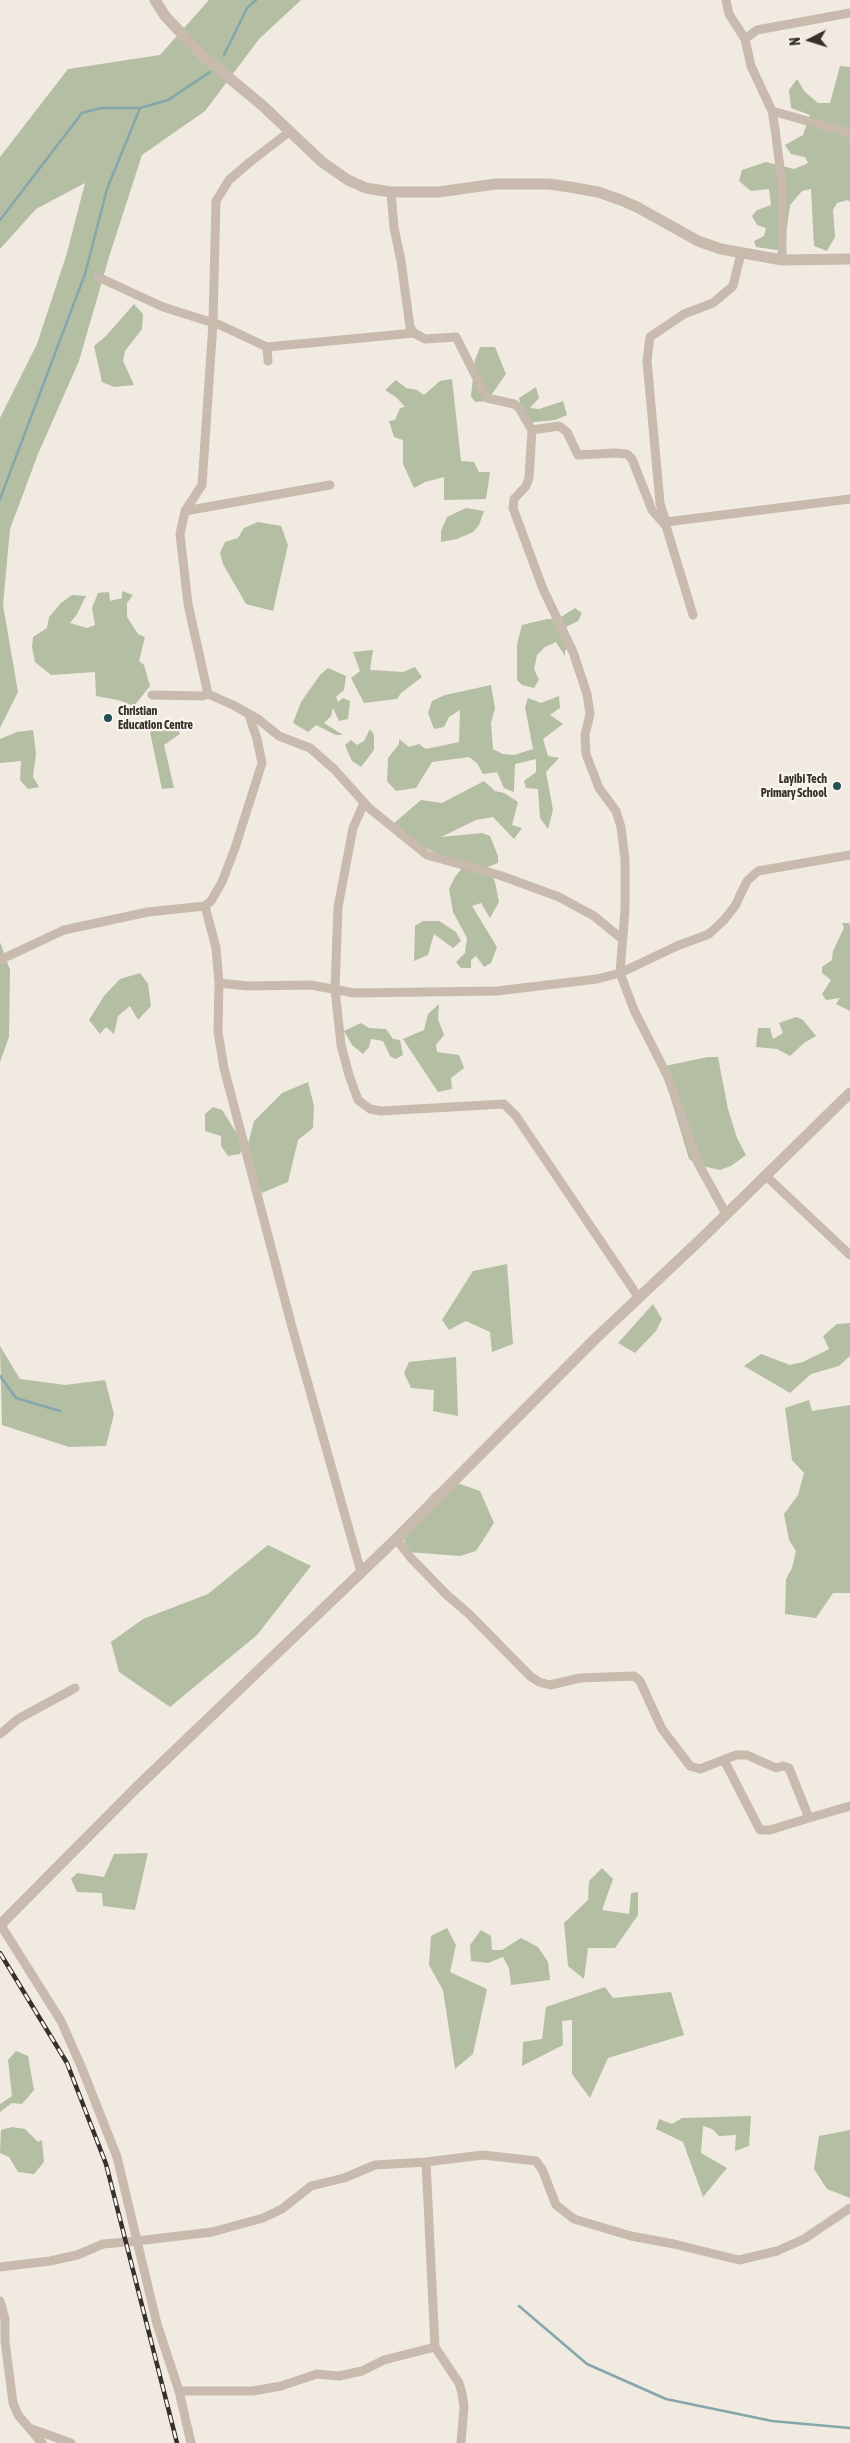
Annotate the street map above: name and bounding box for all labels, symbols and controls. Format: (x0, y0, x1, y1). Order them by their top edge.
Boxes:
north arrow (785, 15, 835, 65)
text: N (787, 37, 803, 46)
place label: Christian Education Centre (118, 704, 193, 732)
marker: Christian Education Centre (102, 712, 114, 724)
place label: Layibi Tech Primary School (761, 772, 827, 800)
marker: Layibi Tech Primary School (831, 780, 843, 792)

